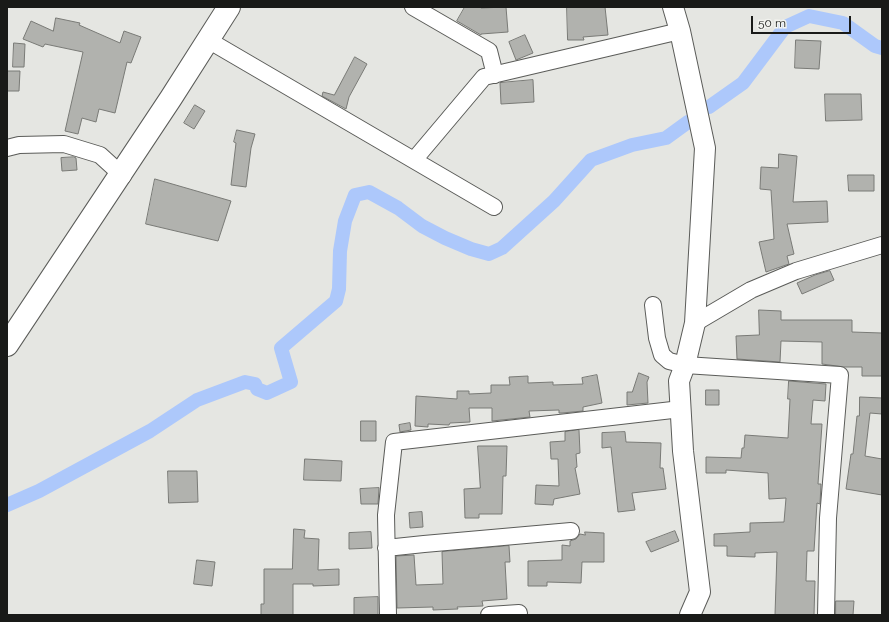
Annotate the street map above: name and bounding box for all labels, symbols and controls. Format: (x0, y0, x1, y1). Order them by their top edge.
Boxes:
scale bar (753, 8, 853, 34)
text: 50 m (758, 16, 786, 30)

